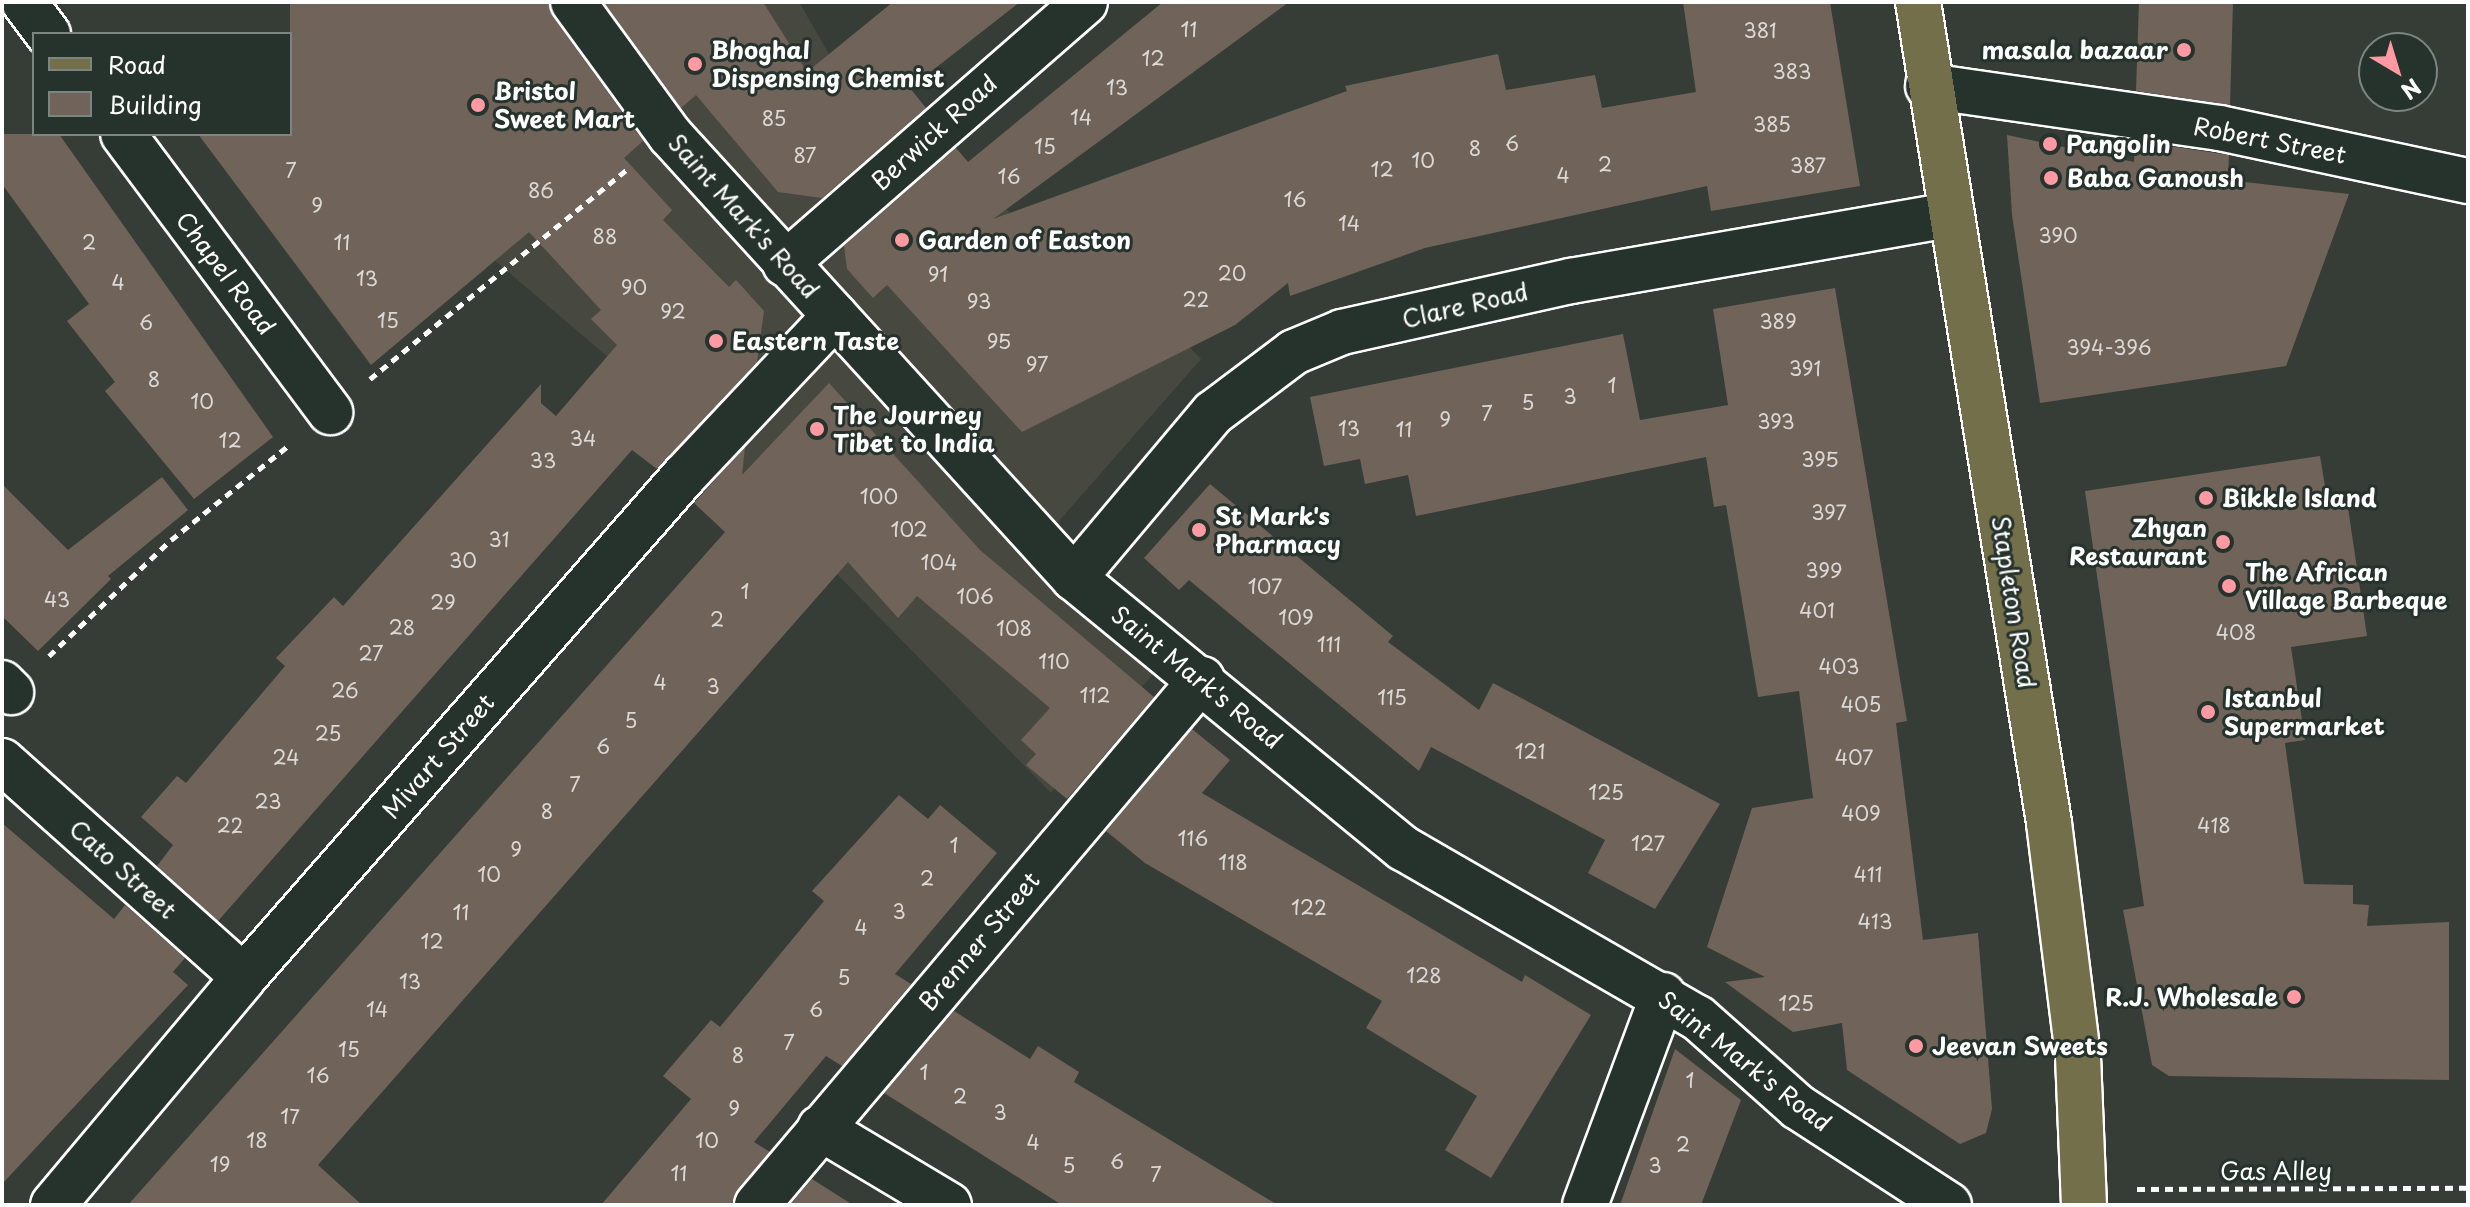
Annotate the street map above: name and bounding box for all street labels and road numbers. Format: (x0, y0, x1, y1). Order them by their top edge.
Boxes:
street label: Berwick Road (865, 68, 1003, 196)
street label: Robert Street (2191, 111, 2349, 169)
street label: Saint Mark's Road (662, 128, 826, 304)
street label: Chapel Road (171, 206, 281, 340)
street label: Clare Road (1399, 277, 1531, 333)
street label: Stapleton Road (1986, 513, 2042, 691)
street label: Saint Mark's Road (1106, 599, 1288, 755)
street label: Mivart Street (376, 688, 500, 824)
street label: Cato Street (63, 813, 183, 925)
street label: Brenner Street (912, 865, 1046, 1017)
street label: Saint Mark's Road (1653, 984, 1837, 1138)
street label: Gas Alley (2220, 1157, 2332, 1185)

